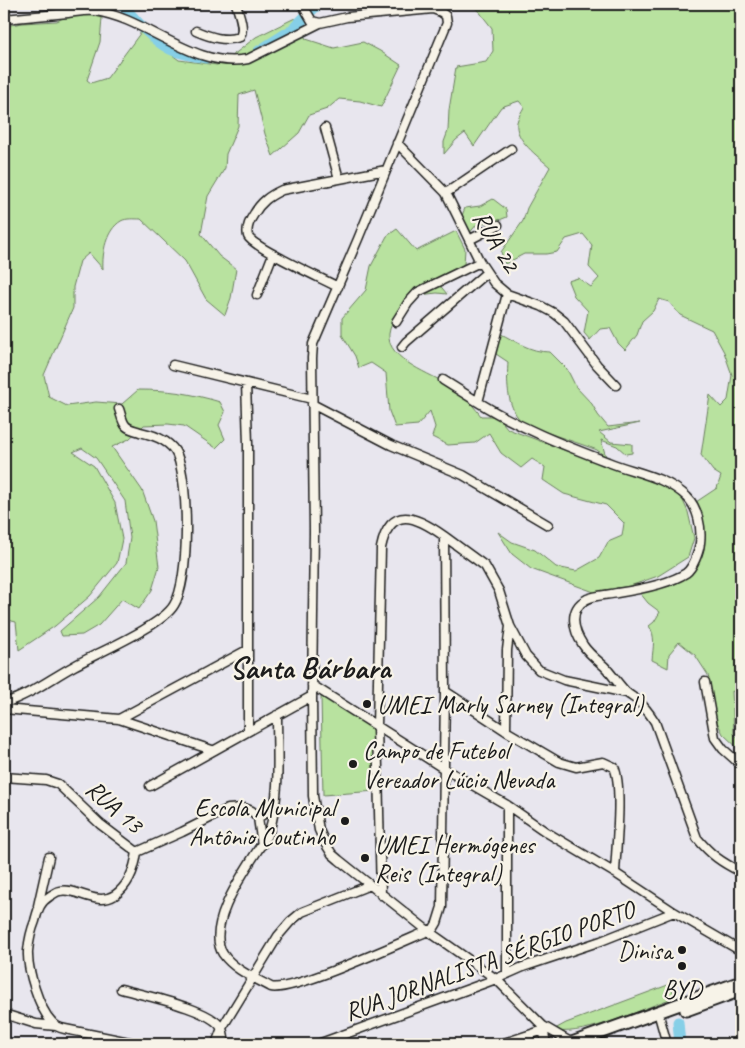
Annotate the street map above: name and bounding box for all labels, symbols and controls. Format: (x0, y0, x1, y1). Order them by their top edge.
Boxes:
street label: RUA 22 (465, 205, 528, 280)
district label: Santa Bárbara (230, 649, 393, 687)
place label: UMEI Marly Sarney (Integral) (377, 689, 645, 721)
marker: UMEI Marly Sarney (Integral) (361, 698, 373, 710)
place label: Campo de Futebol Vereador Lúcio Nevada (363, 735, 556, 796)
marker: Campo de Futebol Vereador Lúcio Nevada (347, 758, 359, 770)
street label: RUA 13 (79, 773, 151, 842)
place label: Escola Municipal Antônio Coutinho (189, 792, 340, 853)
marker: Escola Municipal Antônio Coutinho (339, 815, 351, 827)
place label: UMEI Hermógenes Reis (Integral) (375, 829, 537, 890)
marker: UMEI Hermógenes Reis (Integral) (359, 852, 371, 864)
street label: RUA JORNALISTA SÉRGIO PORTO (340, 893, 641, 1028)
place label: Dinisa (618, 935, 675, 967)
marker: Dinisa (676, 944, 688, 956)
marker: BYD (676, 960, 688, 972)
place label: BYD (663, 974, 704, 1006)

